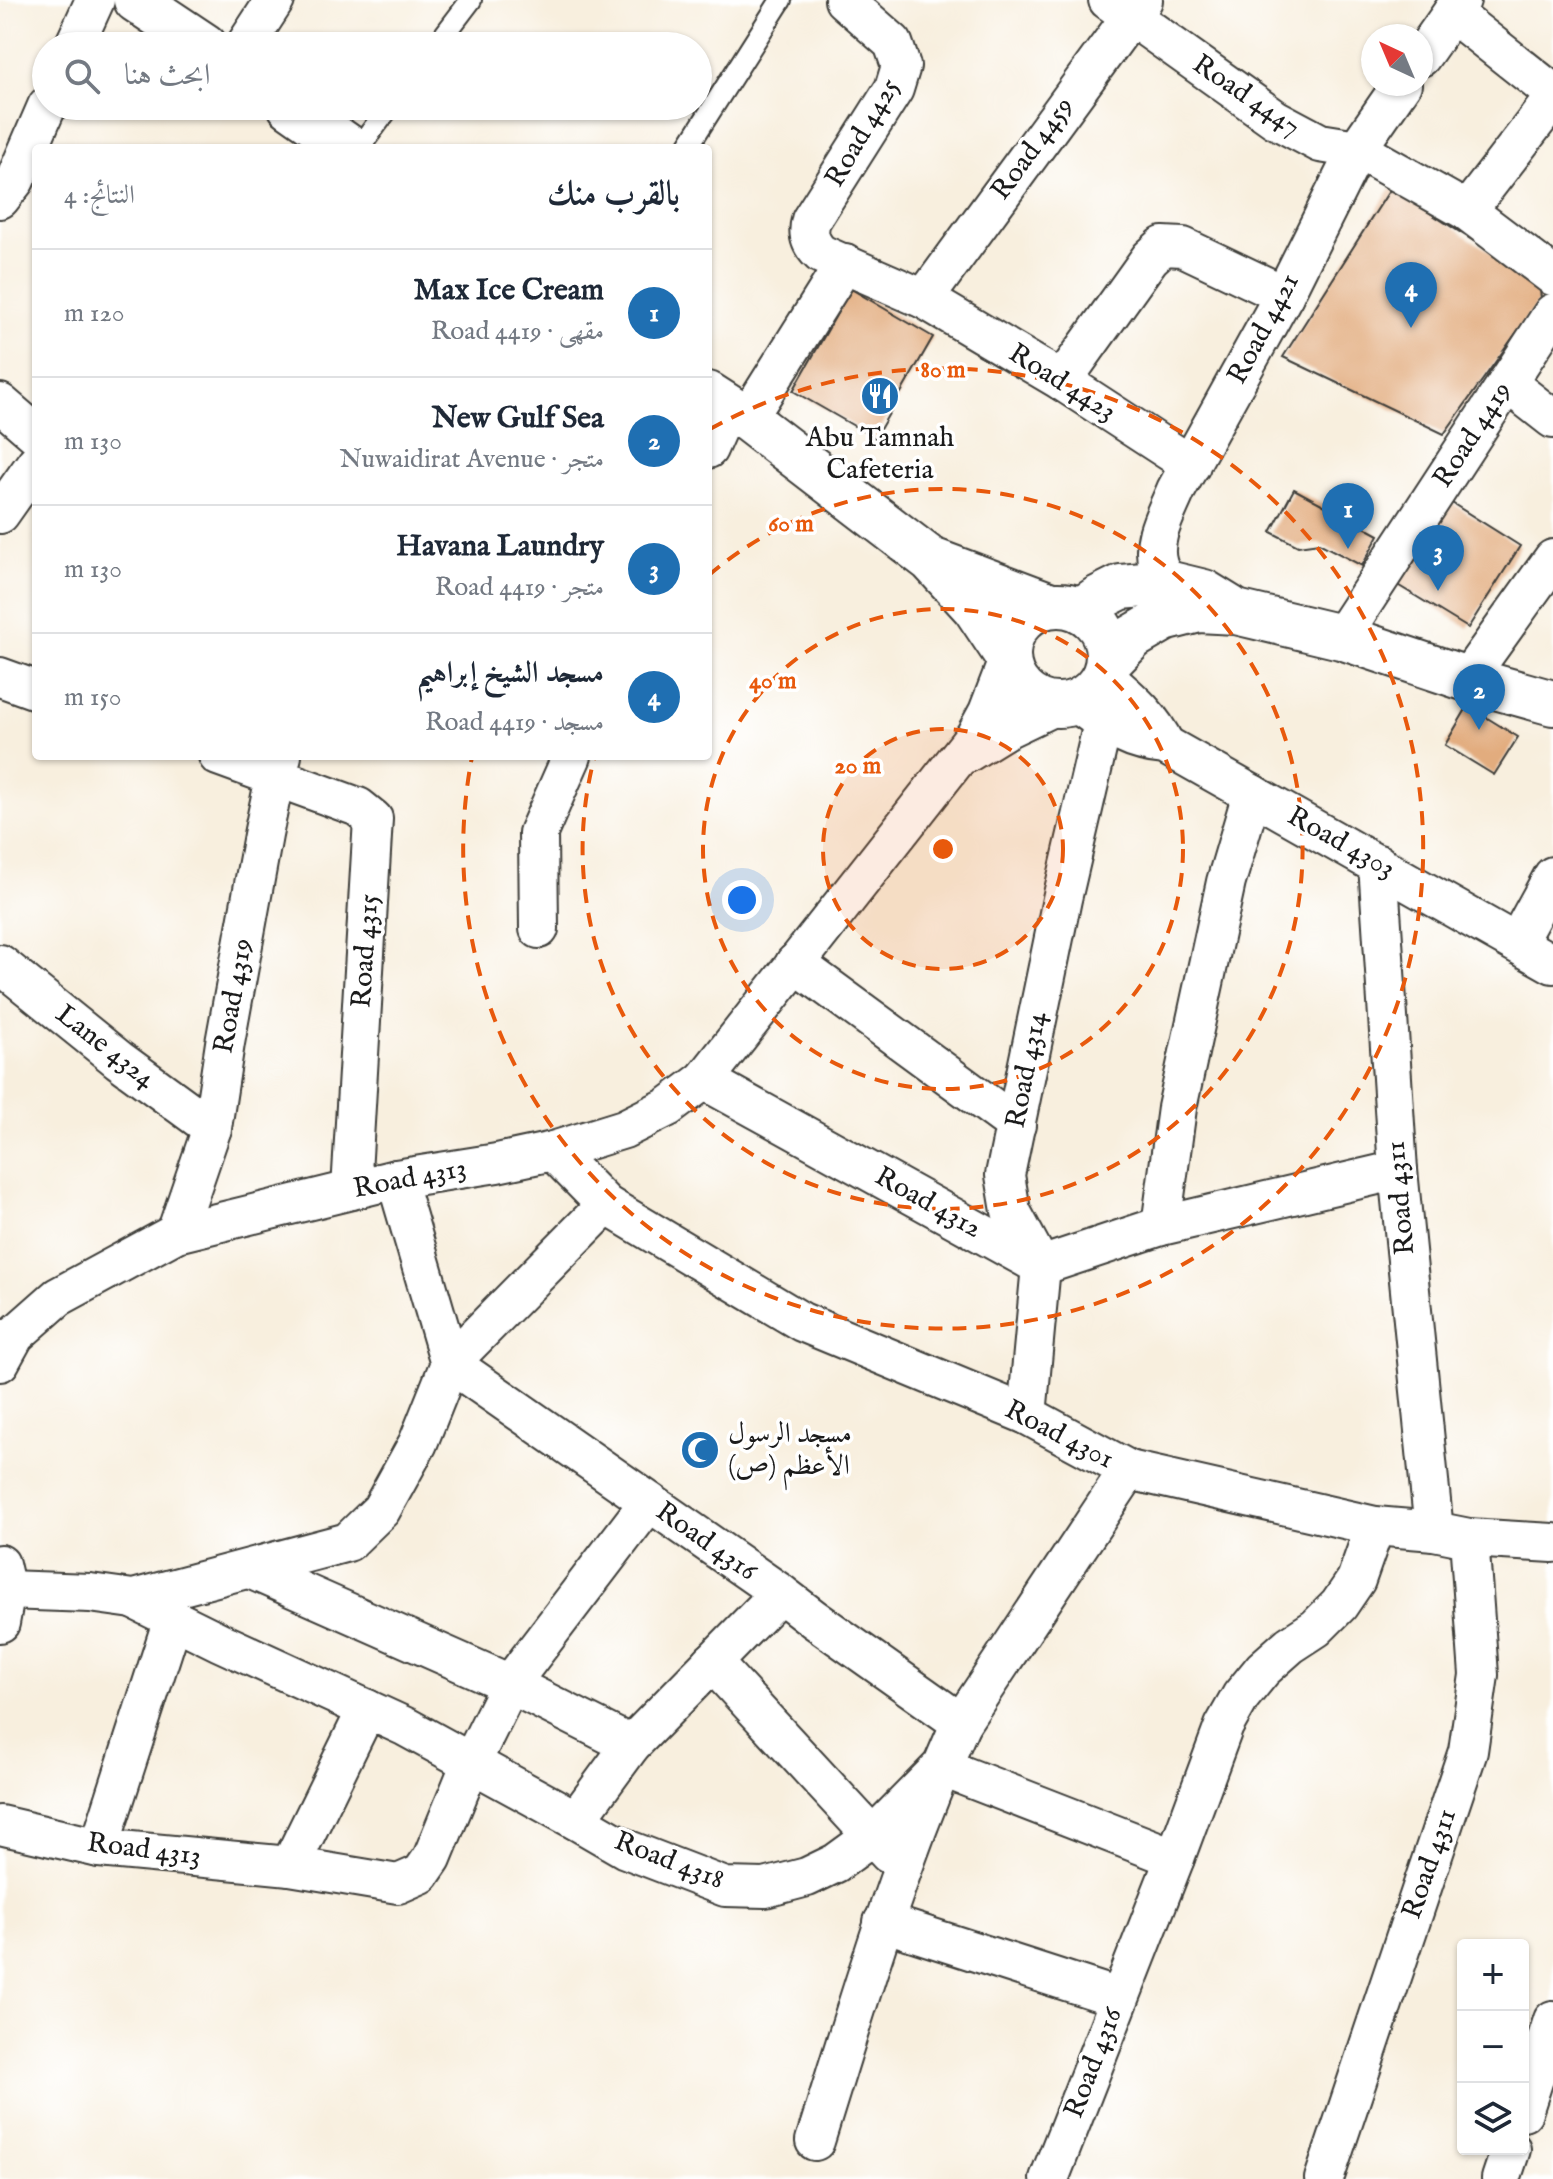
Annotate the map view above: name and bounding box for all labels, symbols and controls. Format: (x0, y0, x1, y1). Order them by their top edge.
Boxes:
north arrow (1361, 24, 1433, 96)
search box (32, 32, 712, 120)
street label: Road 4447 (1185, 47, 1307, 145)
icon: search (60, 54, 104, 98)
text: ابحث هنا (124, 57, 211, 95)
street label: Road 4425 (818, 72, 908, 194)
street label: Road 4459 (984, 91, 1082, 207)
text: بالقرب منك (547, 173, 680, 216)
text: النتائج: 4 (64, 179, 135, 212)
pin: 4 (1385, 262, 1437, 328)
street label: Road 4421 (1220, 268, 1308, 390)
text: Max Ice Cream (414, 272, 604, 310)
text: 120 m (64, 297, 124, 330)
text: 1 (649, 297, 659, 330)
text: مقهى · Road 4419 (431, 315, 604, 348)
street label: Road 4423 (1002, 336, 1122, 430)
text: 80 m (921, 355, 966, 386)
restaurant icon: Abu Tamnah Cafeteria (859, 375, 901, 417)
street label: Road 4419 (1426, 375, 1520, 495)
text: New Gulf Sea (432, 400, 604, 438)
place label: Abu Tamnah Cafeteria (805, 421, 954, 488)
text: 130 m (64, 425, 122, 458)
text: 2 (648, 425, 660, 458)
text: متجر · Nuwaidirat Avenue (340, 443, 604, 476)
pin: 1 (1322, 483, 1374, 549)
text: 60 m (768, 509, 814, 540)
pin: 3 (1412, 525, 1464, 591)
text: Havana Laundry (396, 528, 604, 566)
text: 130 m (64, 553, 122, 586)
text: 3 (649, 553, 659, 586)
text: متجر · Road 4419 (435, 571, 604, 604)
text: مسجد الشيخ إبراهيم (416, 655, 604, 693)
pin: 2 (1453, 664, 1505, 730)
text: 40 m (749, 666, 797, 697)
text: 150 m (64, 681, 122, 714)
text: 4 (648, 681, 660, 714)
text: مسجد · Road 4419 (425, 706, 604, 739)
text: 20 m (835, 751, 882, 782)
street label: Road 4303 (1281, 799, 1401, 887)
centre of rings (929, 835, 957, 863)
your location (722, 880, 762, 920)
street label: Road 4315 (345, 893, 387, 1009)
street label: Road 4319 (207, 936, 261, 1056)
street label: Lane 4324 (48, 997, 162, 1097)
street label: Road 4314 (999, 1009, 1055, 1131)
street label: Road 4311 (1379, 1139, 1423, 1257)
street label: Road 4313 (350, 1151, 470, 1207)
street label: Road 4312 (868, 1159, 988, 1247)
street label: Road 4301 (999, 1393, 1119, 1477)
place label: مسجد الرسول الأعظم (ص) (728, 1417, 852, 1491)
mosque icon: مسجد الرسول الأعظم (ص) (679, 1429, 721, 1471)
street label: Road 4316 (649, 1494, 764, 1590)
street label: Road 4311 (1395, 1804, 1465, 1924)
street label: Road 4318 (609, 1824, 729, 1898)
street label: Road 4313 (85, 1826, 203, 1874)
map controls (1457, 1939, 1529, 2155)
button: + (1457, 1939, 1529, 2011)
street label: Road 4316 (1057, 2002, 1132, 2123)
button: − (1457, 2011, 1529, 2083)
button: layers (1457, 2083, 1529, 2155)

